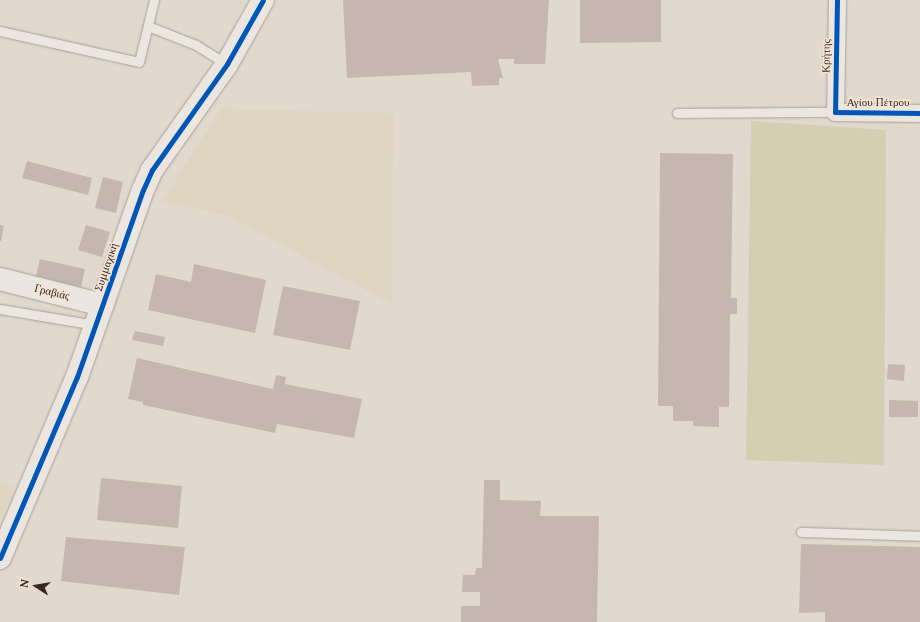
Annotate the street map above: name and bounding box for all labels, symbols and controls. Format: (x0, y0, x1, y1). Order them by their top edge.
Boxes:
street label: Κρήτης (819, 39, 833, 73)
street label: Αγίου Πέτρου (847, 95, 909, 109)
street label: Συμμαχική (92, 241, 120, 293)
street label: Γραβιάς (33, 281, 71, 303)
north arrow (16, 566, 56, 606)
text: N (17, 578, 32, 589)

